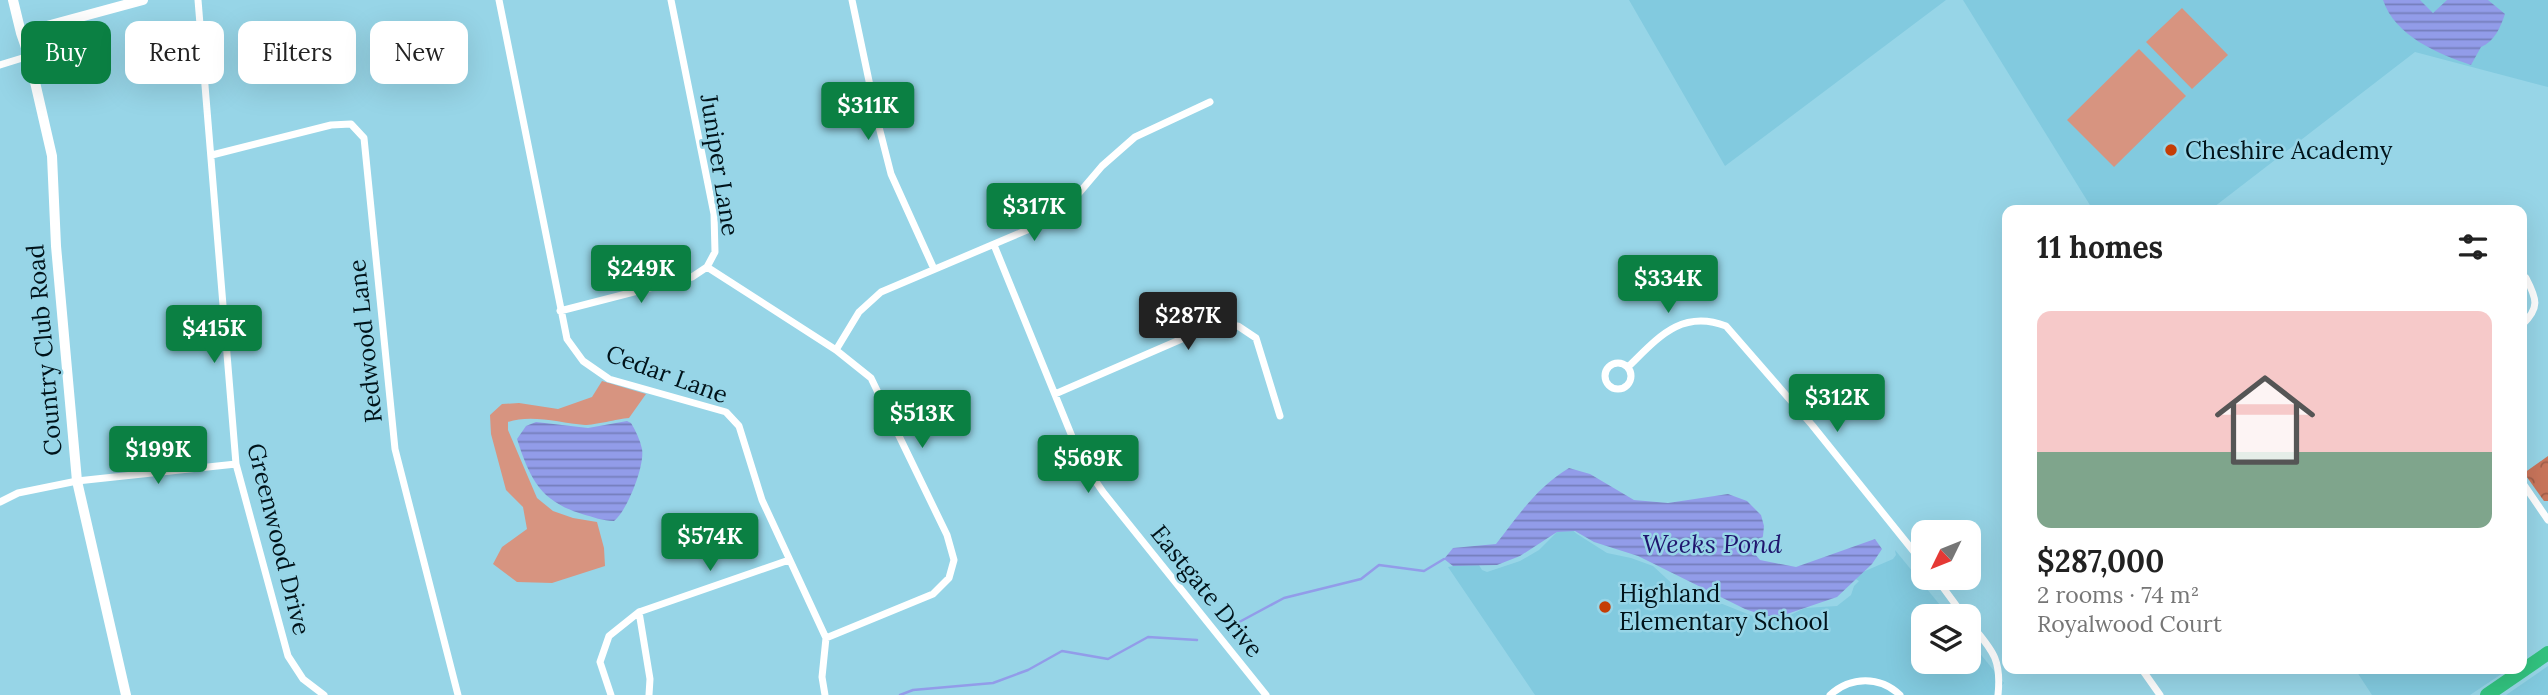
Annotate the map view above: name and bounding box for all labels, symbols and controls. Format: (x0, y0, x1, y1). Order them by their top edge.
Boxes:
chip: Buy (21, 21, 111, 84)
chip: Rent (125, 21, 224, 84)
chip: Filters (238, 21, 356, 84)
chip: New (370, 21, 468, 84)
pin: $311K (819, 82, 917, 142)
text: $311K (837, 90, 899, 119)
street label: Juniper Lane (693, 91, 746, 238)
place label: Cheshire Academy (2185, 135, 2393, 166)
marker: Cheshire Academy (2163, 142, 2179, 158)
pin: $317K (985, 184, 1083, 243)
text: $317K (1003, 191, 1065, 220)
text: 11 homes (2037, 228, 2163, 266)
icon: filters (2454, 228, 2492, 266)
street label: Country Club Road (19, 243, 69, 457)
pin: $249K (592, 246, 690, 305)
text: $249K (607, 253, 675, 282)
pin: $334K (1619, 256, 1717, 315)
street label: Redwood Lane (341, 258, 389, 424)
text: $334K (1634, 263, 1702, 292)
pin: $287K (1139, 292, 1237, 352)
text: $287K (1155, 300, 1221, 329)
pin: $415K (165, 306, 263, 365)
text: $415K (182, 313, 246, 342)
street label: Cedar Lane (602, 338, 732, 410)
icon: home (2202, 357, 2328, 483)
pin: $312K (1788, 374, 1886, 434)
text: $312K (1805, 382, 1869, 411)
pin: $513K (873, 391, 971, 450)
text: $513K (890, 398, 954, 427)
pin: $199K (109, 426, 207, 486)
text: $199K (125, 434, 191, 463)
pin: $569K (1039, 435, 1137, 495)
street label: Greenwood Drive (240, 440, 318, 638)
text: $569K (1054, 443, 1122, 472)
pin: $574K (661, 514, 759, 573)
street label: Eastgate Drive (1144, 518, 1270, 664)
north arrow (1911, 520, 1981, 590)
map controls (1911, 520, 1981, 674)
text: $574K (677, 521, 743, 550)
water label: Weeks Pond (1642, 527, 1782, 560)
text: $287,000 (2037, 542, 2164, 580)
place label: Highland Elementary School (1619, 578, 1829, 637)
text: 2 rooms · 74 m² (2037, 580, 2199, 609)
marker: Highland Elementary School (1597, 599, 1613, 615)
button: layers (1911, 604, 1981, 674)
text: Royalwood Court (2037, 609, 2222, 638)

